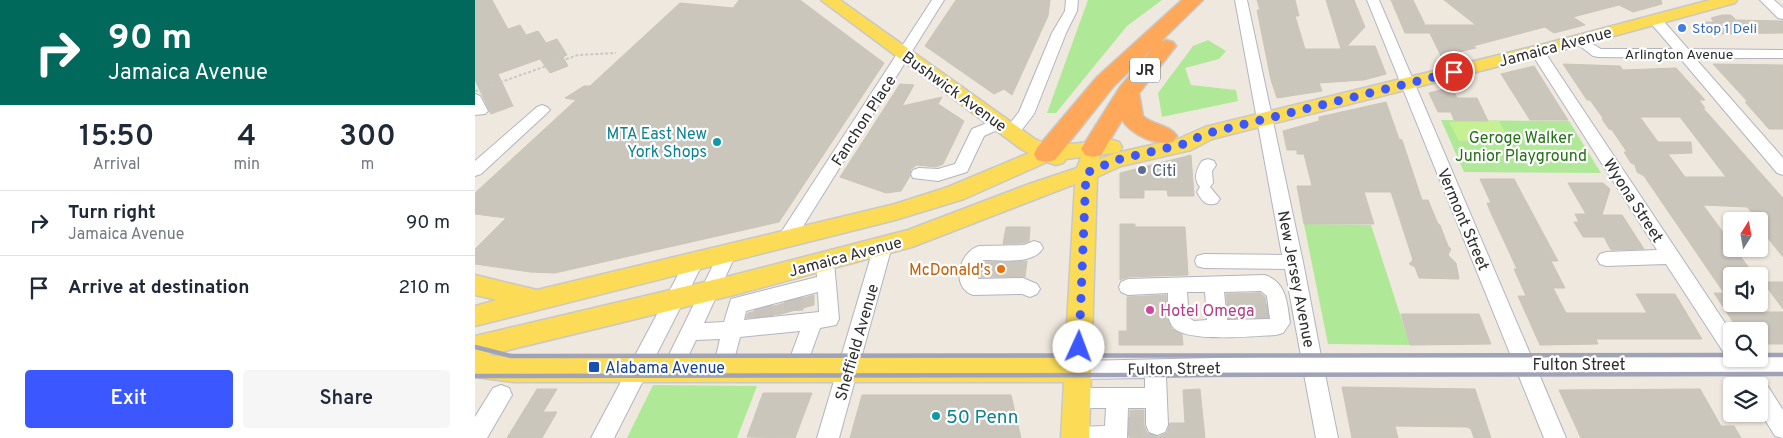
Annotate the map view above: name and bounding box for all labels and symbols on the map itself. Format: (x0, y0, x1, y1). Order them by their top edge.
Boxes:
place label: Stop 1 Deli (1692, 21, 1757, 38)
marker: Stop 1 Deli (1676, 22, 1688, 34)
street label: Jamaica Avenue (1497, 23, 1614, 73)
street label: Arlington Avenue (1625, 47, 1733, 64)
street label: Bushwick Avenue (898, 48, 1010, 137)
pin (1433, 51, 1475, 93)
road number: JR (1130, 58, 1160, 82)
street label: Fanchon Place (828, 72, 901, 170)
place label: MTA East New York Shops (606, 125, 707, 163)
park label: Geroge Walker Junior Playground (1455, 129, 1587, 167)
marker: MTA East New York Shops (711, 136, 723, 148)
street label: Wyona Street (1598, 155, 1667, 247)
place label: Citi (1152, 162, 1176, 182)
marker: Citi (1136, 164, 1148, 176)
street label: Vermont Street (1432, 166, 1493, 274)
street label: New Jersey Avenue (1272, 209, 1318, 350)
north arrow (1723, 212, 1767, 258)
street label: Jamaica Avenue (787, 233, 904, 283)
place label: McDonald's (909, 261, 991, 281)
marker: McDonald's (995, 263, 1007, 275)
street label: Sheffield Avenue (832, 282, 884, 403)
place label: Hotel Omega (1160, 302, 1254, 322)
marker: Hotel Omega (1144, 304, 1156, 316)
position arrow (1052, 320, 1104, 372)
street label: Fulton Street (1532, 356, 1626, 376)
place label: Alabama Avenue (605, 359, 725, 379)
street label: Fulton Street (1127, 359, 1221, 381)
marker: Alabama Avenue (587, 360, 601, 374)
place label: 50 Penn (946, 406, 1019, 430)
marker: 50 Penn (930, 410, 942, 422)

